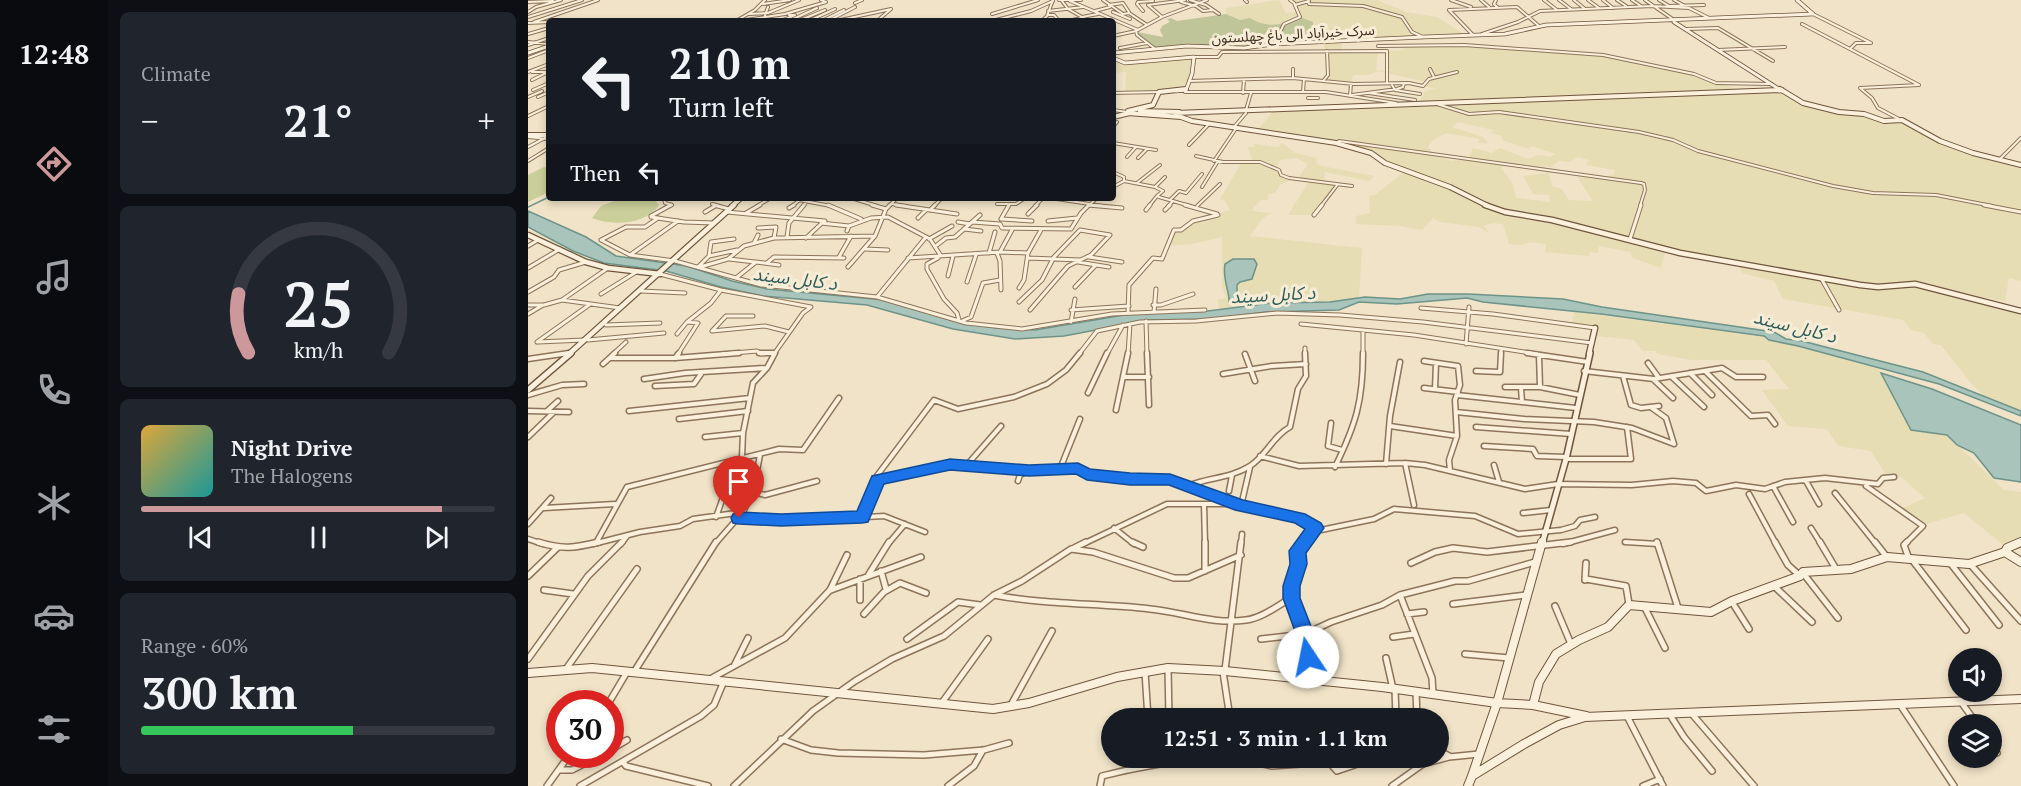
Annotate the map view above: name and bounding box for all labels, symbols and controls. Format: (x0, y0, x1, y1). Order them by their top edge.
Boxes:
street label: سرک خیرآباد الی باغ چهلستون (1211, 20, 1375, 49)
text: 210 m (669, 35, 790, 91)
text: 12:48 (19, 36, 89, 72)
icon: left (570, 42, 648, 120)
text: Climate (141, 60, 211, 87)
text: Turn left (669, 89, 774, 125)
text: 21° (283, 90, 353, 150)
text: − (141, 99, 159, 142)
text: + (477, 99, 495, 142)
icon: directions (33, 143, 75, 185)
icon: left (633, 156, 666, 189)
text: Then (570, 158, 621, 187)
icon: music (33, 256, 75, 298)
water label: د کابل سيند (752, 261, 839, 295)
text: 25 (283, 262, 353, 345)
water label: د کابل سيند (1230, 280, 1316, 308)
water label: د کابل سيند (1751, 304, 1840, 348)
text: km/h (293, 337, 343, 365)
icon: phone (33, 369, 75, 411)
text: Night Drive (231, 433, 353, 462)
pin (713, 456, 764, 518)
text: The Halogens (231, 462, 353, 489)
icon: arrive (722, 465, 755, 498)
icon: climate (33, 482, 75, 524)
icon: previous (184, 521, 217, 554)
icon: pause (302, 521, 335, 554)
icon: next (420, 521, 453, 554)
icon: car (33, 595, 75, 637)
position arrow (1276, 625, 1340, 689)
text: Range · 60% (141, 632, 248, 659)
map controls (1948, 648, 2002, 768)
button: sound (1948, 648, 2002, 702)
text: 300 km (141, 662, 297, 722)
speed limit sign: 30 (546, 690, 624, 768)
icon: filters (33, 708, 75, 750)
button: layers (1948, 714, 2002, 768)
text: 12:51 · 3 min · 1.1 km (1163, 723, 1387, 752)

